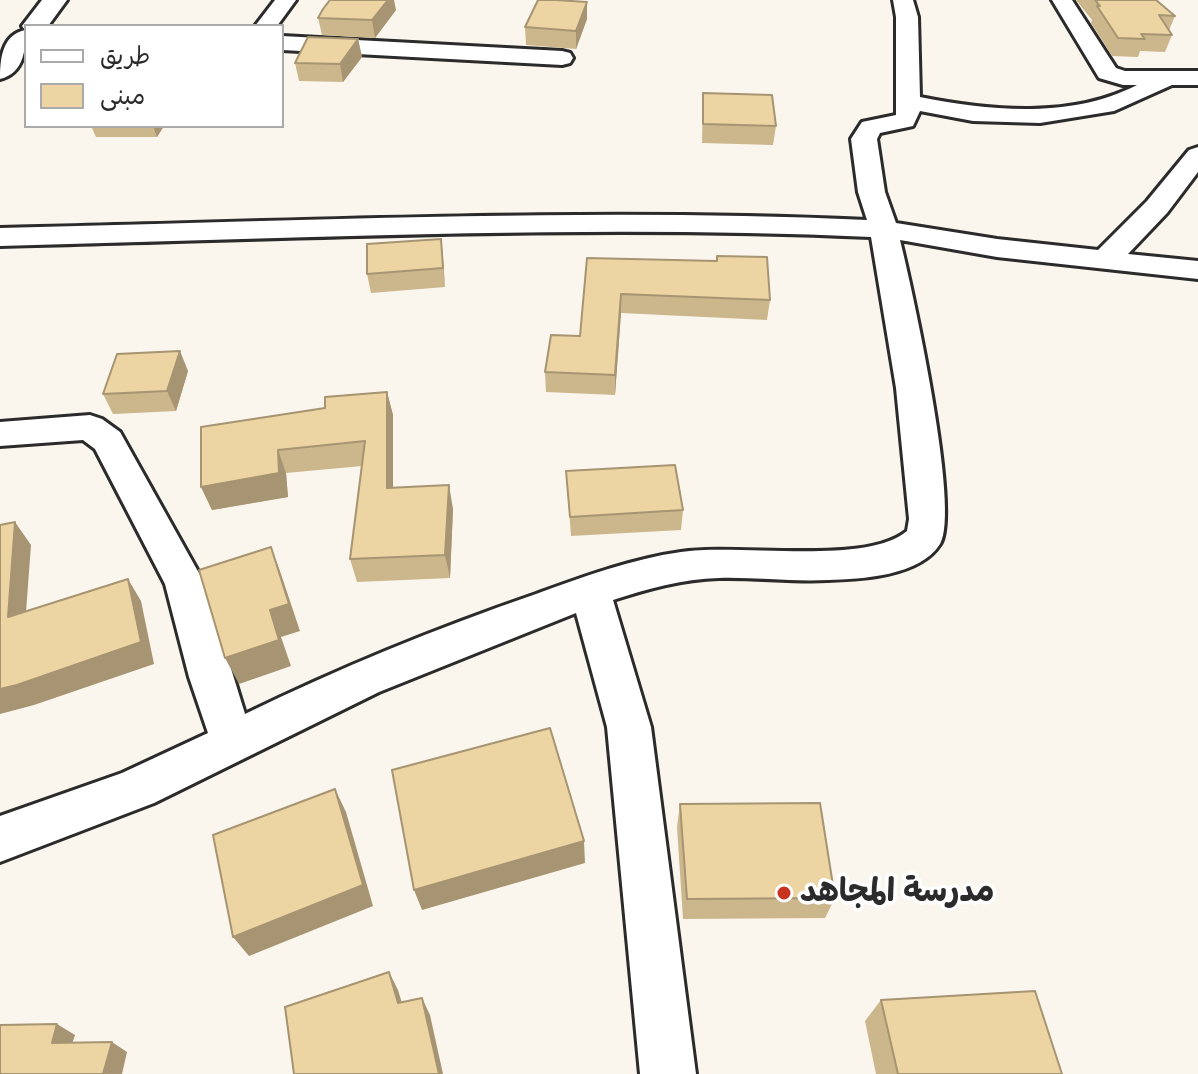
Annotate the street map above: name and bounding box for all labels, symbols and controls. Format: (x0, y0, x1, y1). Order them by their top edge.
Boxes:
legend (24, 24, 284, 128)
text: طريق (100, 35, 150, 77)
text: مبنى (100, 75, 145, 117)
place label: مدرسة المجاهد (800, 874, 994, 912)
marker: مدرسة المجاهد (775, 884, 793, 902)

